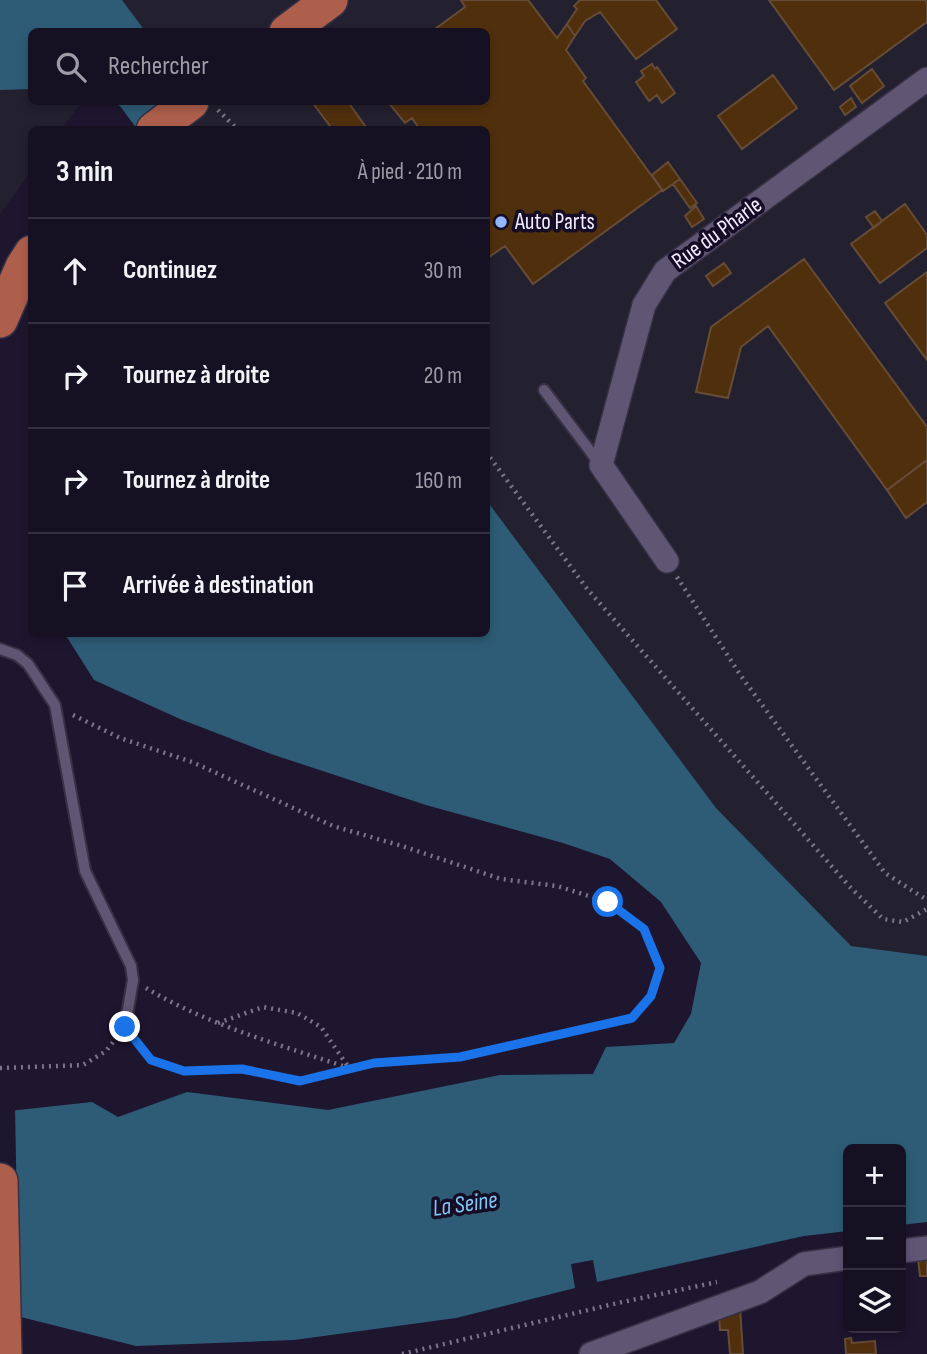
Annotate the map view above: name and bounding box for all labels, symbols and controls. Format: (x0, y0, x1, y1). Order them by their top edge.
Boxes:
search box (28, 28, 490, 105)
icon: search (52, 48, 90, 86)
text: Rechercher (108, 51, 209, 82)
text: 3 min (56, 154, 113, 190)
text: À pied · 210 m (358, 158, 462, 186)
street label: Rue du Pharle (666, 191, 768, 275)
place label: Auto Parts (514, 208, 595, 236)
marker: Auto Parts (493, 214, 509, 230)
icon: ahead (56, 252, 94, 290)
text: Continuez (123, 255, 217, 286)
text: 30 m (424, 257, 462, 285)
icon: right (56, 357, 94, 395)
text: Tournez à droite (123, 360, 270, 391)
text: 20 m (424, 362, 462, 390)
icon: right (56, 462, 94, 500)
text: Tournez à droite (123, 465, 270, 496)
text: 160 m (415, 467, 462, 495)
icon: arrive (56, 567, 94, 605)
text: Arrivée à destination (123, 570, 314, 601)
route start (592, 886, 623, 917)
route end (109, 1011, 140, 1042)
map controls (843, 1144, 906, 1333)
button: + (843, 1144, 906, 1207)
water label: La Seine (431, 1185, 499, 1223)
button: − (843, 1207, 906, 1270)
button: layers (843, 1270, 906, 1333)

